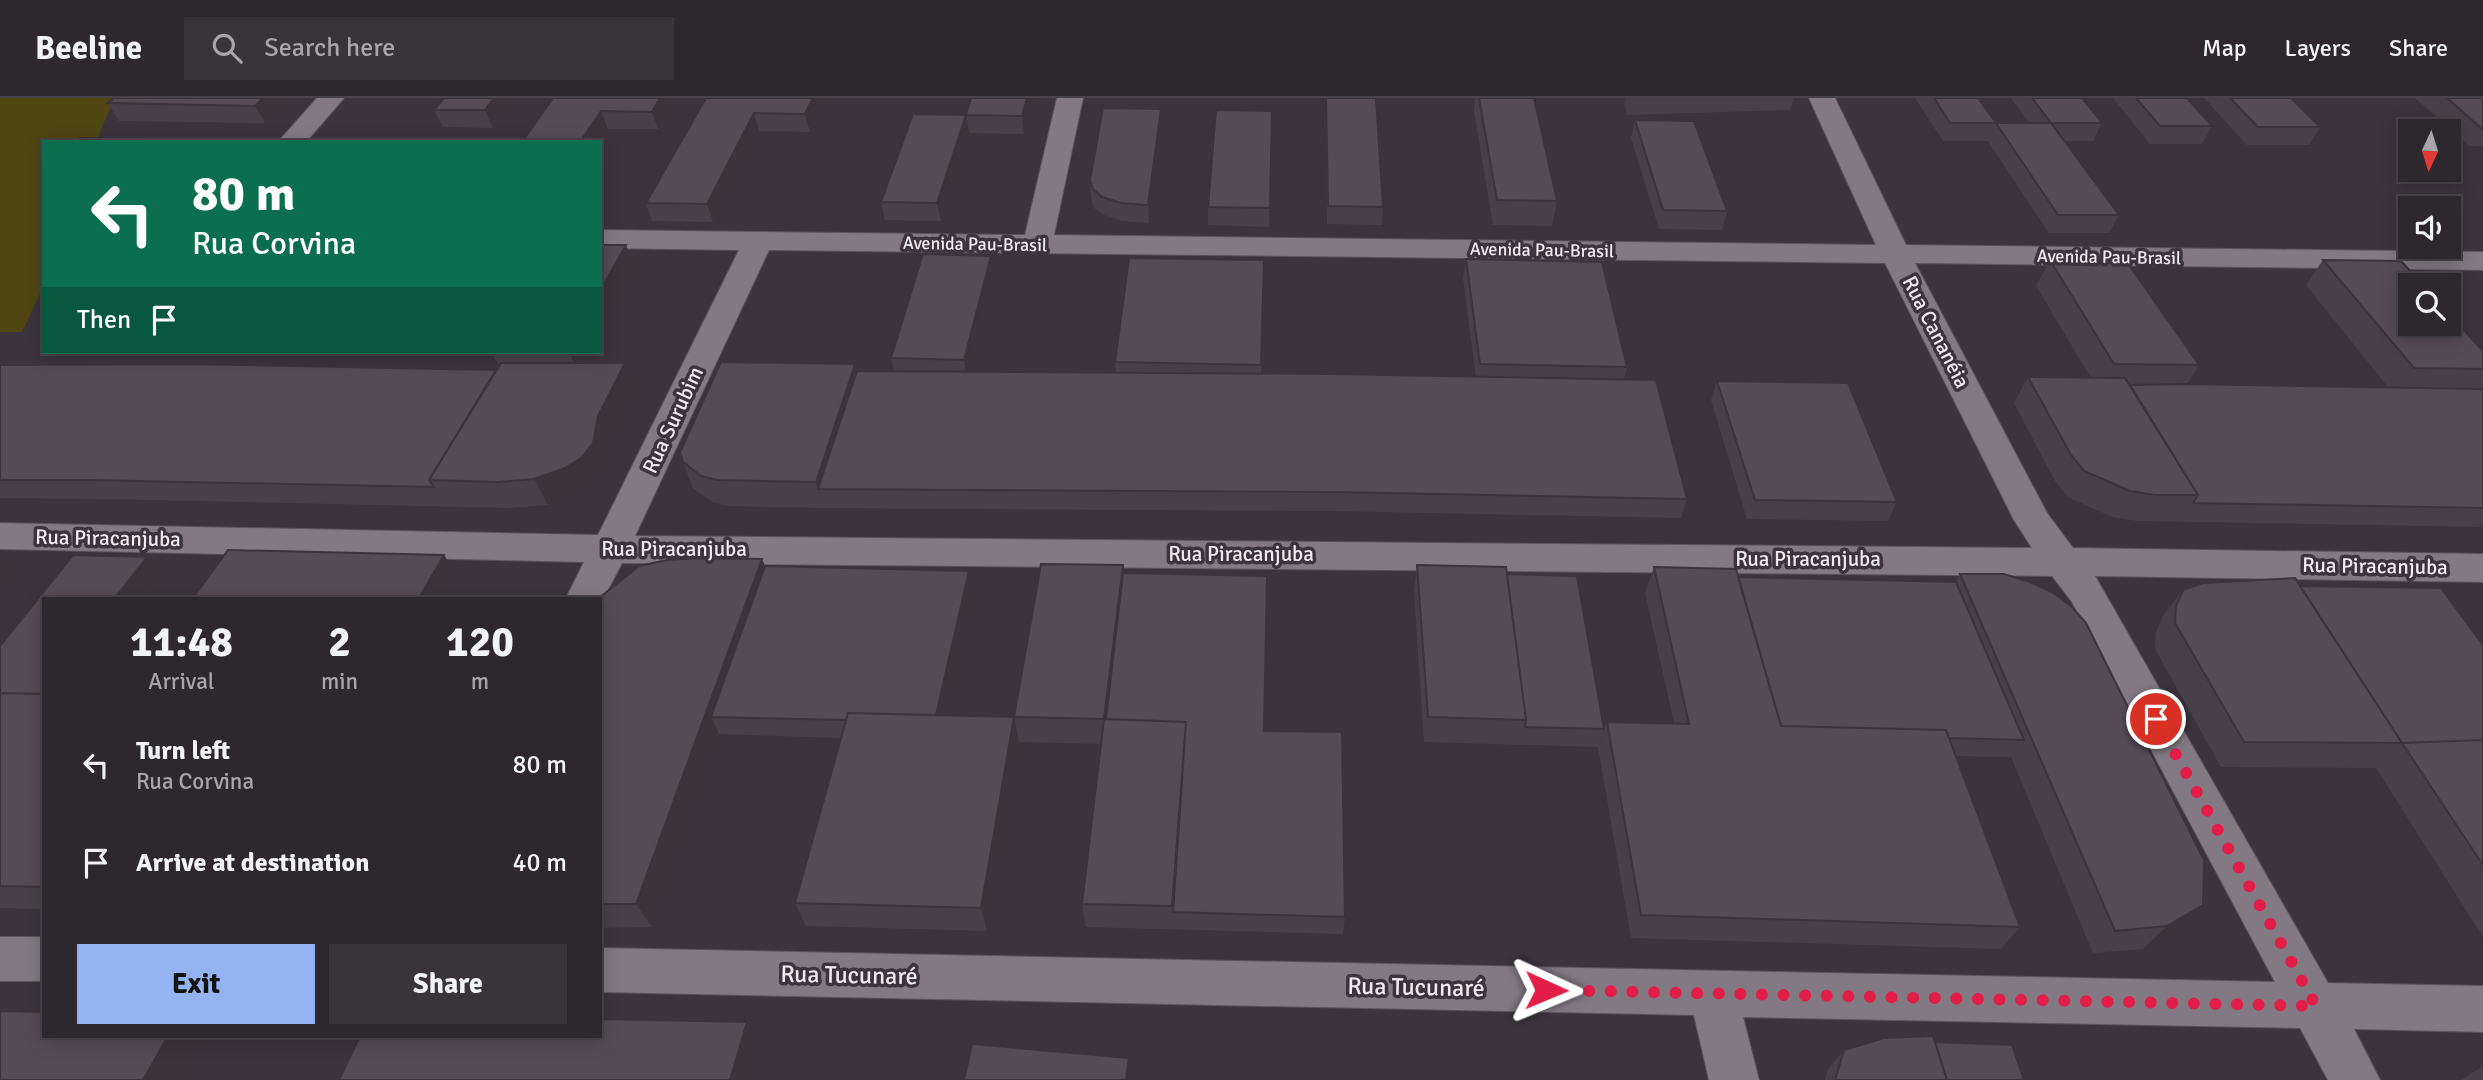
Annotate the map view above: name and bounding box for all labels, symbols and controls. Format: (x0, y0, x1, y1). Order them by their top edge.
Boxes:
search box (184, 17, 674, 80)
text: Beeline (35, 28, 142, 69)
icon: search (208, 29, 246, 67)
text: Search here (264, 32, 395, 64)
text: Map (2202, 33, 2247, 63)
text: Layers (2285, 33, 2351, 63)
text: Share (2389, 33, 2448, 63)
north arrow (2398, 119, 2460, 182)
map controls (2398, 119, 2461, 336)
text: 80 m (192, 164, 295, 224)
icon: left (77, 168, 168, 259)
button: sound (2398, 196, 2461, 259)
text: Rua Corvina (192, 224, 356, 263)
street label: Avenida Pau-Brasil (903, 232, 1047, 256)
street label: Avenida Pau-Brasil (1470, 238, 1614, 262)
street label: Avenida Pau-Brasil (2037, 245, 2181, 269)
street label: Rua Cananéia (1897, 272, 1975, 392)
button: search (2398, 273, 2461, 336)
icon: arrive (145, 301, 183, 339)
text: Then (77, 304, 131, 336)
street label: Rua Surubim (637, 362, 709, 478)
street label: Rua Piracanjuba (35, 524, 181, 552)
street label: Rua Piracanjuba (601, 536, 747, 562)
street label: Rua Piracanjuba (1168, 541, 1314, 567)
street label: Rua Piracanjuba (1735, 546, 1881, 572)
street label: Rua Piracanjuba (2302, 552, 2448, 580)
text: 11:48 (130, 617, 233, 668)
text: 2 (328, 617, 351, 668)
text: 120 (446, 617, 514, 668)
text: Arrival (148, 667, 215, 696)
text: min (321, 667, 358, 696)
text: m (471, 667, 489, 696)
pin (2126, 689, 2186, 749)
icon: arrive (2137, 700, 2175, 738)
text: Turn left (136, 735, 230, 767)
icon: left (77, 746, 115, 784)
text: 80 m (512, 749, 567, 781)
text: Rua Corvina (136, 767, 254, 796)
icon: arrive (77, 844, 115, 882)
text: Arrive at destination (136, 847, 369, 879)
text: 40 m (512, 847, 567, 879)
button: Exit (77, 944, 315, 1024)
button: Share (329, 944, 567, 1024)
position arrow (1509, 953, 1583, 1027)
street label: Rua Tucunaré (780, 959, 918, 991)
street label: Rua Tucunaré (1347, 971, 1485, 1003)

